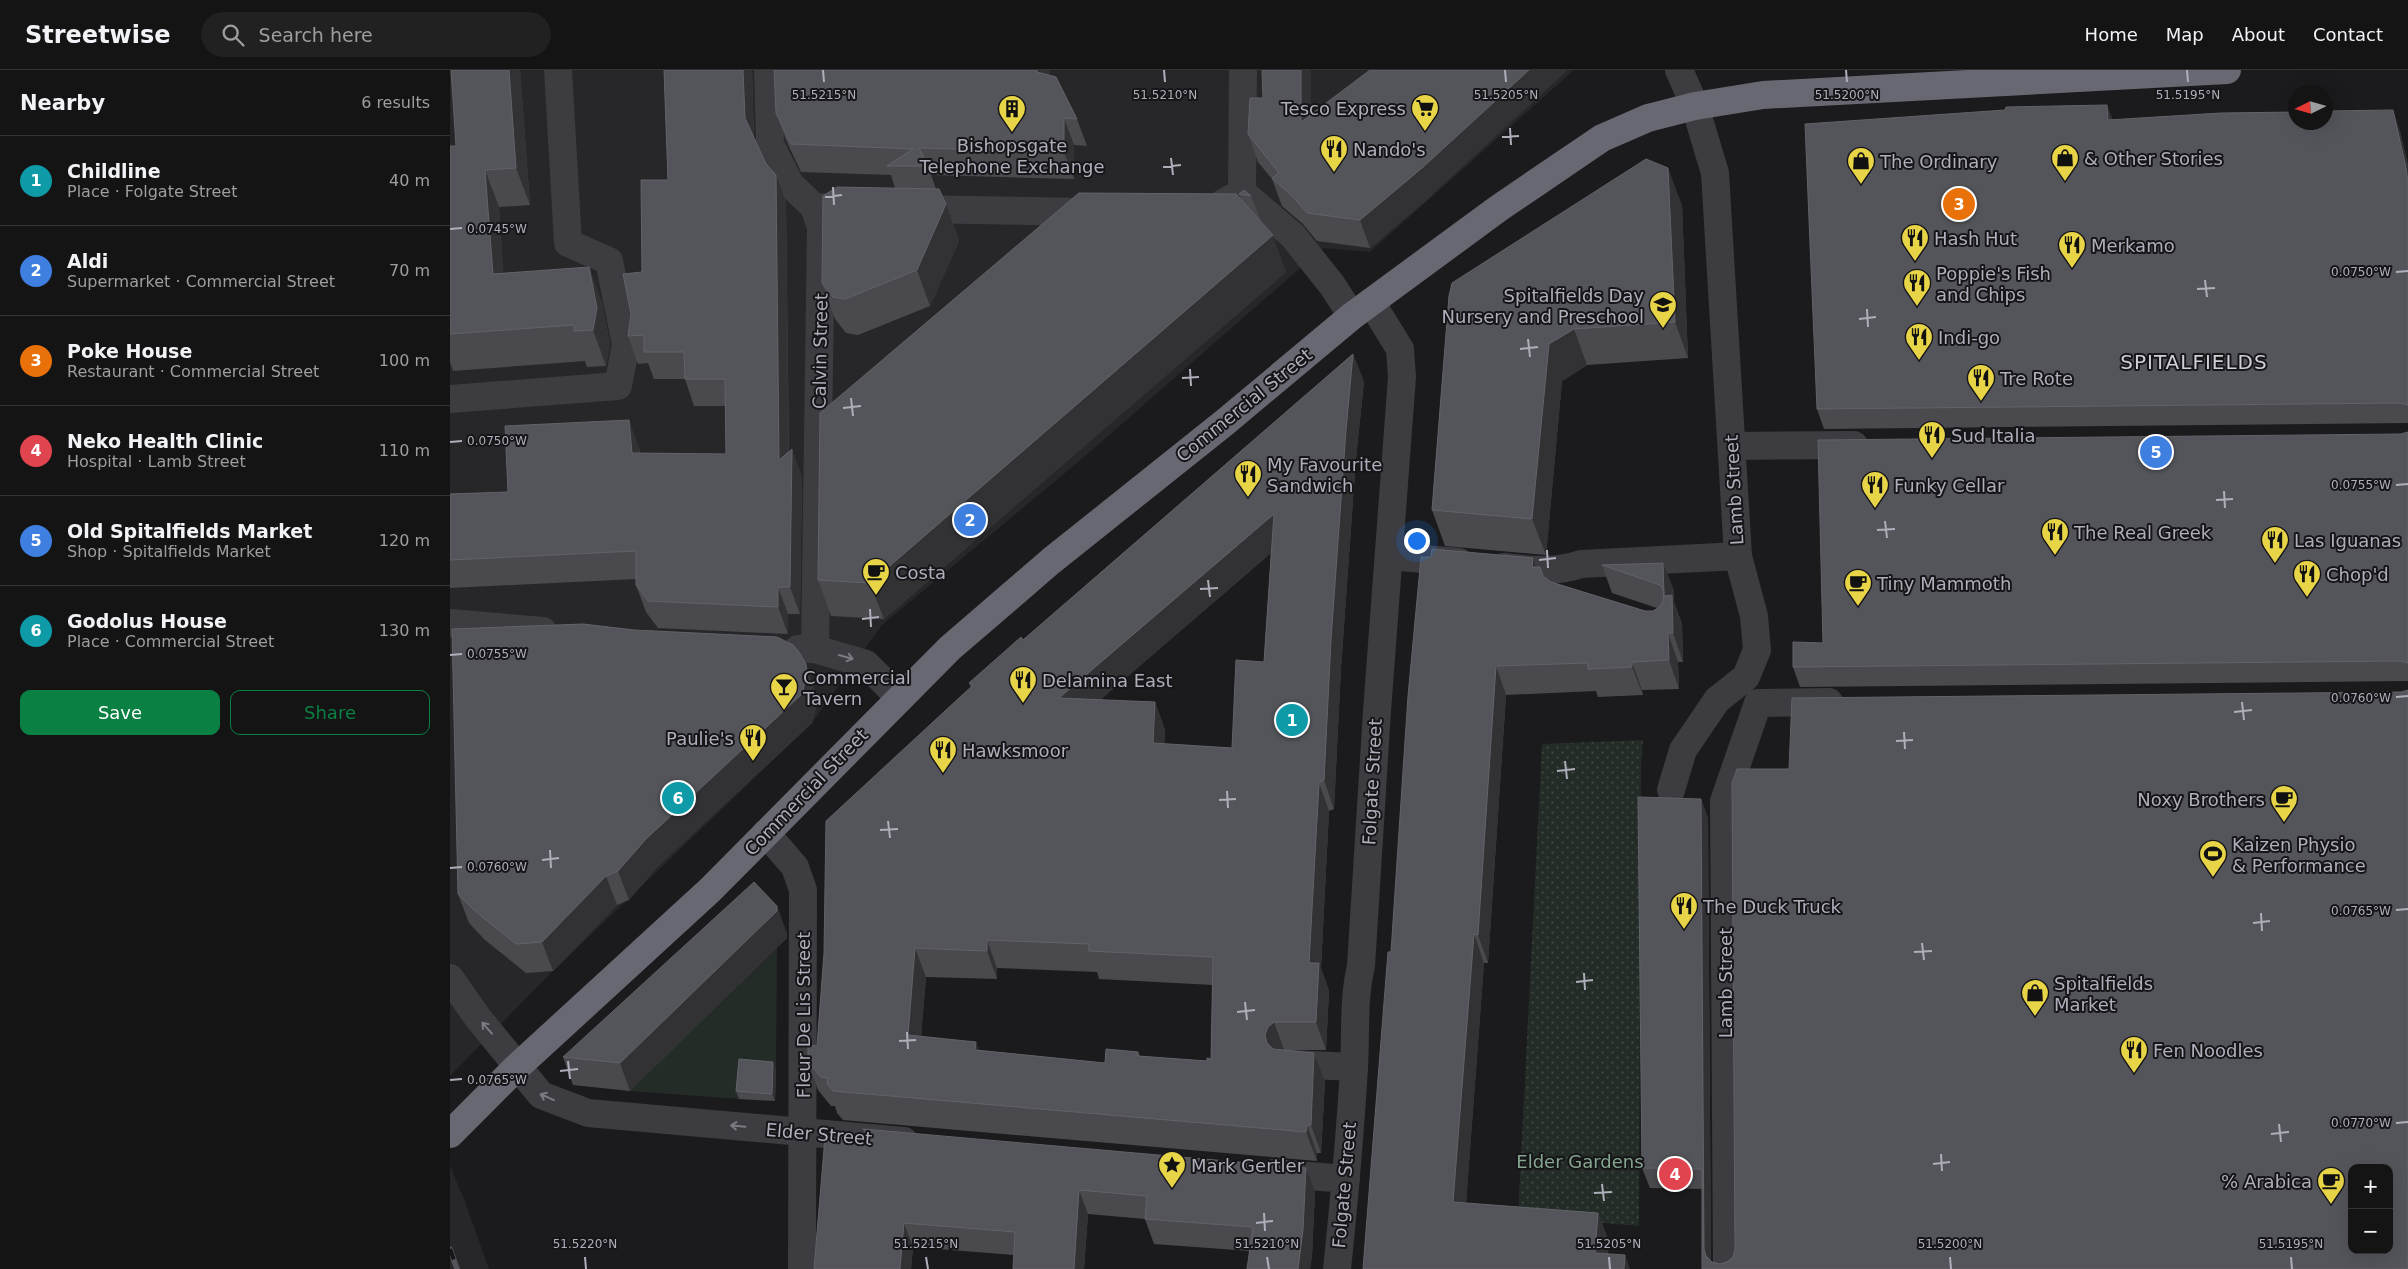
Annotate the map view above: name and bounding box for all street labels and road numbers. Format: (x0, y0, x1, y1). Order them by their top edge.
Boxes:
street label: Calvin Street (808, 293, 832, 409)
street label: Commercial Street (1172, 344, 1316, 466)
street label: Lamb Street (1721, 434, 1747, 546)
street label: Folgate Street (1358, 718, 1386, 846)
street label: Commercial Street (740, 724, 872, 860)
street label: Lamb Street (1715, 928, 1736, 1038)
street label: Fleur De Lis Street (793, 932, 814, 1098)
street label: Elder Street (765, 1119, 873, 1149)
street label: Folgate Street (1328, 1121, 1360, 1249)

